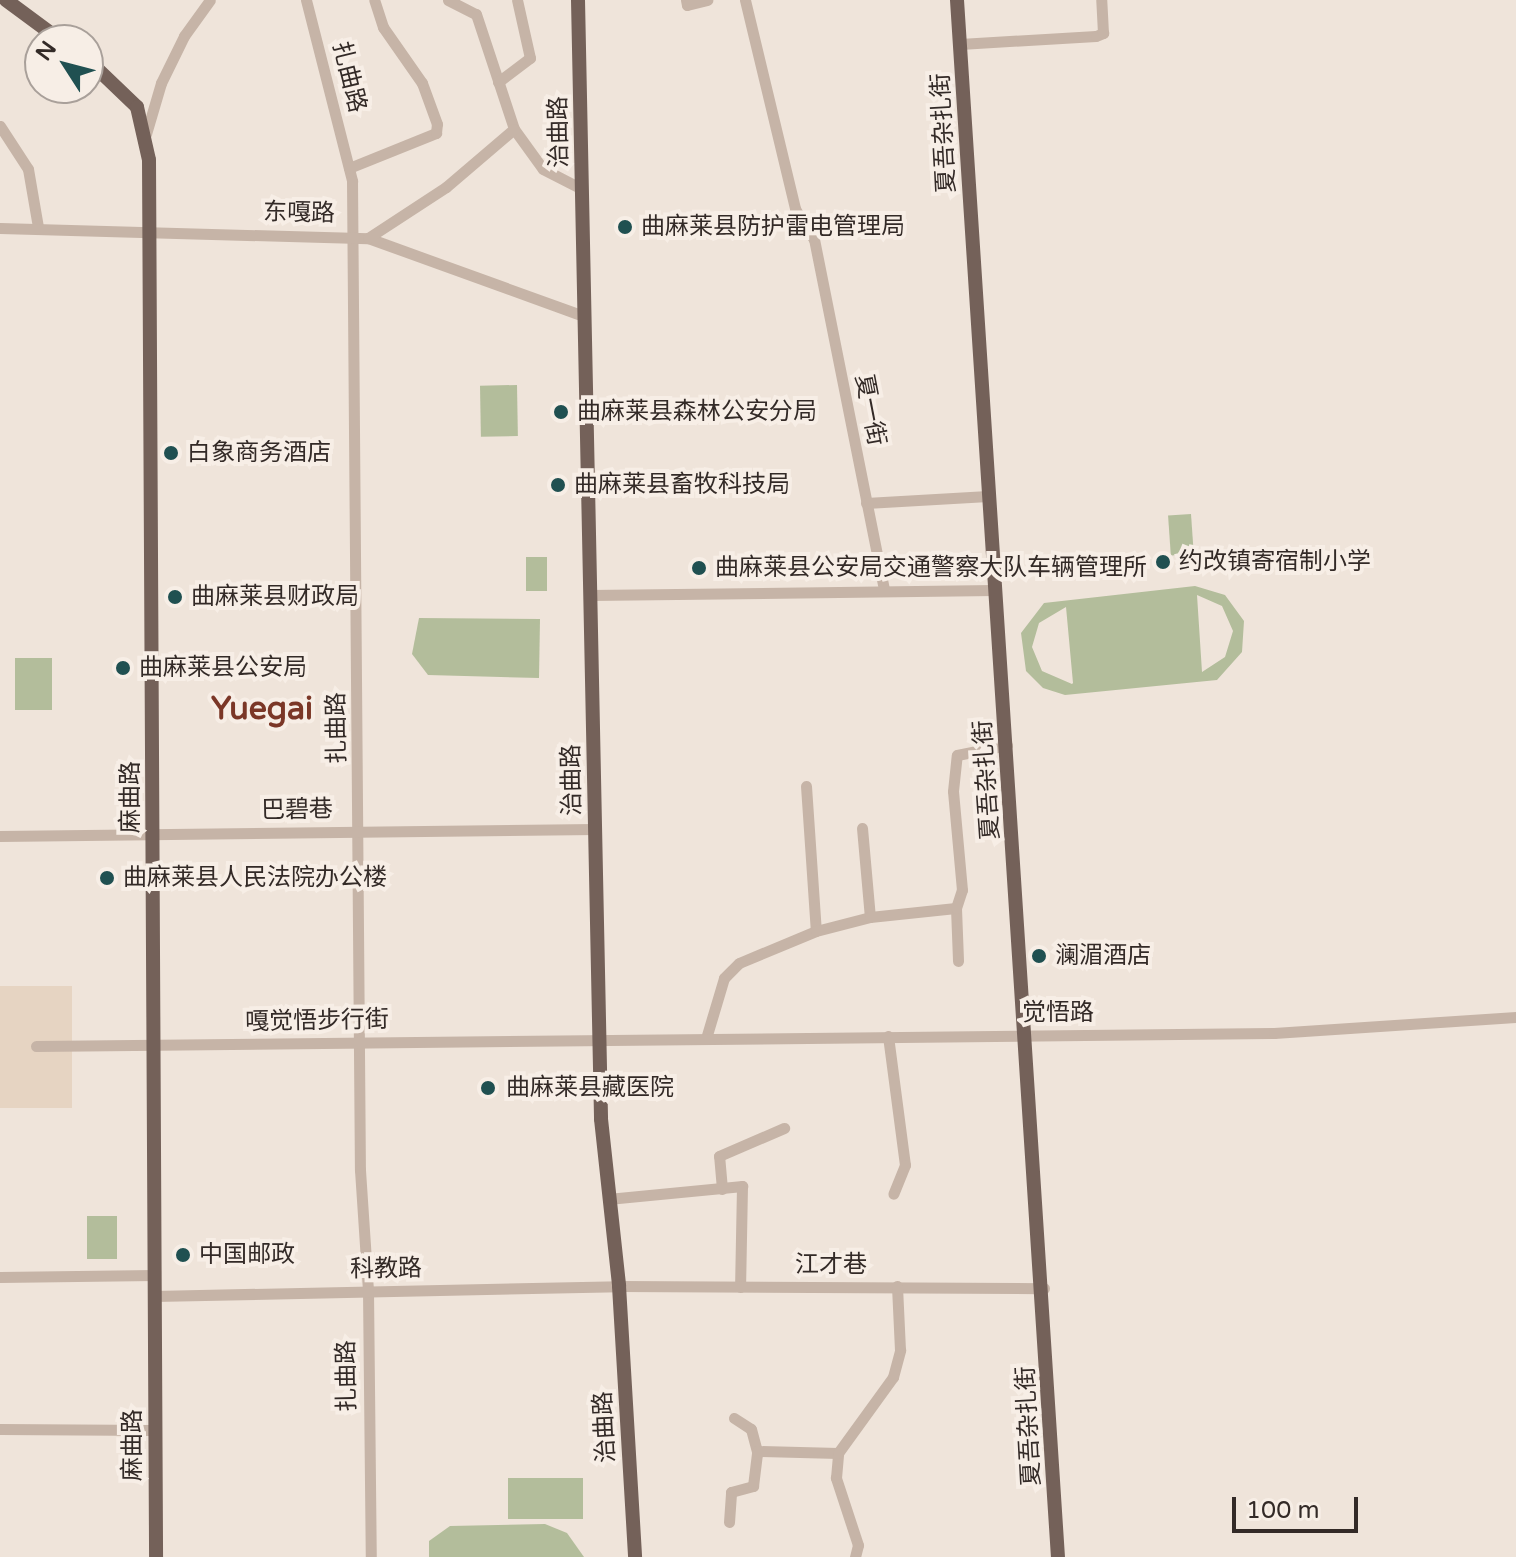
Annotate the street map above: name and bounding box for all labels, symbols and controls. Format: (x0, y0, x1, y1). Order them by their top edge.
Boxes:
north arrow (24, 24, 104, 104)
text: N (30, 36, 62, 66)
street label: 扎曲路 (326, 39, 372, 115)
street label: 夏吾杂扎街 (926, 72, 962, 194)
street label: 治曲路 (544, 96, 574, 168)
street label: 东嘎路 (263, 198, 335, 228)
place label: 曲麻莱县防护雷电管理局 (641, 213, 905, 241)
marker: 曲麻莱县防护雷电管理局 (616, 218, 634, 236)
street label: 夏一街 (849, 372, 891, 448)
place label: 曲麻莱县森林公安分局 (577, 398, 817, 426)
marker: 曲麻莱县森林公安分局 (552, 403, 570, 421)
place label: 白象商务酒店 (187, 439, 331, 467)
marker: 白象商务酒店 (162, 444, 180, 462)
place label: 曲麻莱县畜牧科技局 (574, 471, 790, 499)
marker: 曲麻莱县畜牧科技局 (549, 476, 567, 494)
place label: 约改镇寄宿制小学 (1179, 548, 1371, 576)
marker: 约改镇寄宿制小学 (1154, 553, 1172, 571)
place label: 曲麻莱县公安局交通警察大队车辆管理所 (715, 554, 1147, 582)
marker: 曲麻莱县公安局交通警察大队车辆管理所 (690, 559, 708, 577)
place label: 曲麻莱县财政局 (191, 583, 359, 611)
marker: 曲麻莱县财政局 (166, 588, 184, 606)
place label: 曲麻莱县公安局 (139, 654, 307, 682)
marker: 曲麻莱县公安局 (114, 659, 132, 677)
district label: Yuegai (211, 690, 313, 728)
street label: 扎曲路 (322, 692, 352, 764)
street label: 夏吾杂扎街 (968, 719, 1006, 841)
street label: 治曲路 (557, 744, 587, 816)
street label: 麻曲路 (117, 761, 145, 833)
street label: 巴碧巷 (261, 795, 333, 825)
place label: 曲麻莱县人民法院办公楼 (123, 864, 387, 892)
marker: 曲麻莱县人民法院办公楼 (98, 869, 116, 887)
place label: 澜湄酒店 (1055, 942, 1151, 970)
marker: 澜湄酒店 (1030, 947, 1048, 965)
street label: 觉悟路 (1022, 999, 1094, 1027)
street label: 嘎觉悟步行街 (245, 1005, 389, 1037)
place label: 曲麻莱县藏医院 (506, 1074, 674, 1102)
marker: 曲麻莱县藏医院 (477, 1077, 499, 1099)
place label: 中国邮政 (199, 1241, 295, 1269)
marker: 中国邮政 (174, 1246, 192, 1264)
street label: 江才巷 (795, 1251, 867, 1279)
street label: 科教路 (350, 1254, 422, 1284)
street label: 扎曲路 (332, 1340, 362, 1412)
street label: 夏吾杂扎街 (1011, 1365, 1047, 1487)
street label: 治曲路 (589, 1390, 621, 1464)
street label: 麻曲路 (119, 1409, 147, 1481)
scale bar (1236, 1481, 1362, 1531)
text: 100 m (1246, 1496, 1320, 1525)

